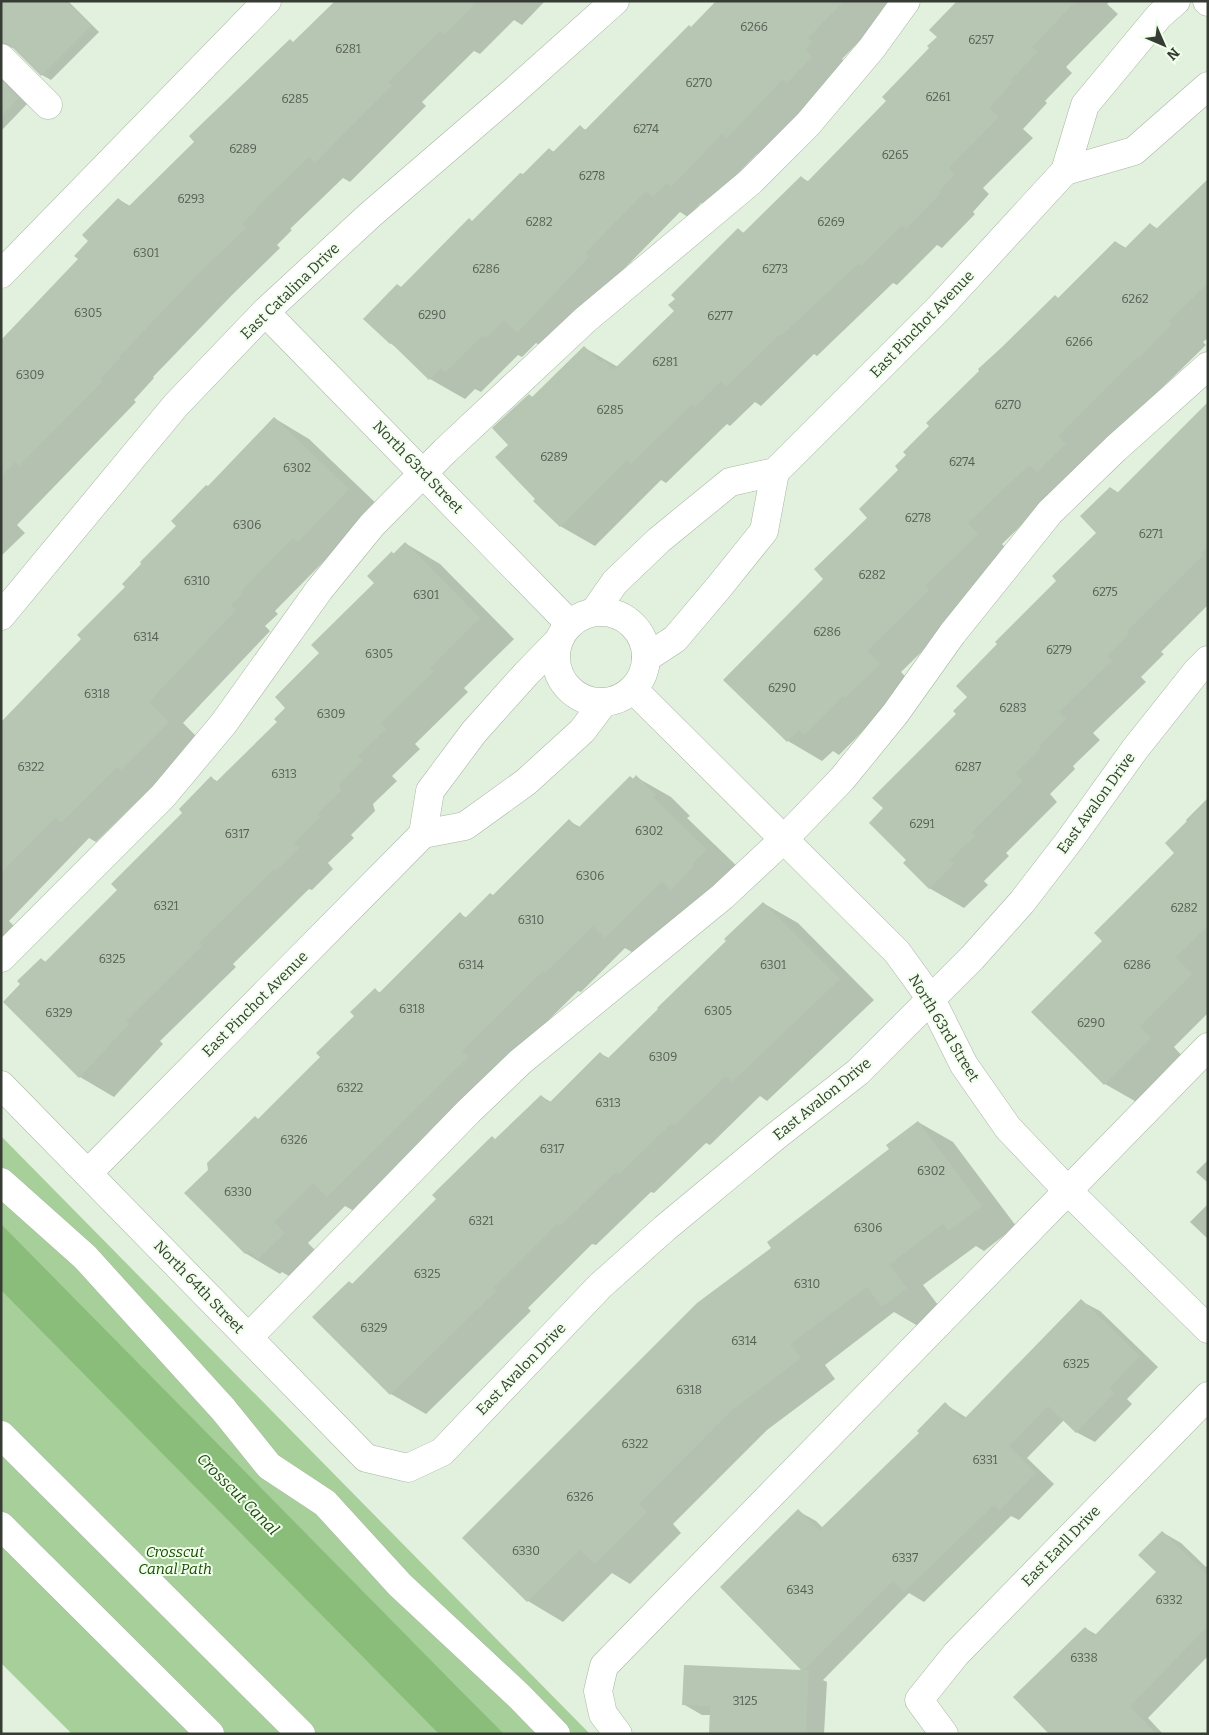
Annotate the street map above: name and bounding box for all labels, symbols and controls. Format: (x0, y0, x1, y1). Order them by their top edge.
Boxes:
house number: 6266 (740, 20, 768, 34)
north arrow (1139, 20, 1189, 70)
house number: 6257 (968, 33, 994, 47)
house number: 6281 (335, 42, 361, 56)
text: N (1163, 44, 1183, 64)
house number: 6270 (686, 76, 712, 90)
house number: 6261 (925, 90, 951, 104)
house number: 6285 (281, 92, 309, 106)
house number: 6274 (633, 122, 659, 136)
house number: 6289 (229, 142, 257, 156)
house number: 6265 (882, 148, 908, 162)
house number: 6278 (579, 169, 605, 183)
house number: 6293 (177, 192, 205, 206)
house number: 6282 (525, 215, 553, 229)
house number: 6269 (817, 215, 845, 229)
street label: East Catalina Drive (237, 239, 343, 343)
house number: 6301 (133, 246, 159, 260)
house number: 6286 (472, 262, 500, 276)
house number: 6273 (762, 262, 788, 276)
street label: East Pinchot Avenue (866, 267, 978, 381)
house number: 6262 (1122, 292, 1148, 306)
house number: 6305 (74, 306, 102, 320)
house number: 6290 (418, 308, 446, 322)
house number: 6277 (707, 309, 733, 323)
house number: 6266 (1065, 335, 1093, 349)
house number: 6281 (652, 355, 678, 369)
house number: 6309 (16, 368, 44, 382)
house number: 6270 (995, 398, 1021, 412)
house number: 6285 (596, 403, 624, 417)
street label: North 63rd Street (369, 417, 467, 517)
house number: 6289 (540, 450, 568, 464)
house number: 6274 (949, 455, 975, 469)
house number: 6302 (283, 461, 311, 475)
house number: 6278 (905, 511, 931, 525)
house number: 6306 (233, 518, 261, 532)
house number: 6271 (1139, 527, 1163, 541)
house number: 6282 (858, 568, 886, 582)
house number: 6310 (184, 574, 210, 588)
house number: 6275 (1092, 585, 1118, 599)
house number: 6301 (413, 588, 439, 602)
house number: 6286 (813, 625, 841, 639)
house number: 6314 (133, 630, 159, 644)
house number: 6279 (1046, 643, 1072, 657)
house number: 6305 (365, 647, 393, 661)
house number: 6290 (768, 681, 796, 695)
house number: 6318 (84, 687, 110, 701)
house number: 6283 (999, 701, 1027, 715)
house number: 6309 (317, 707, 345, 721)
street label: East Avalon Drive (1053, 749, 1139, 857)
house number: 6322 (18, 760, 44, 774)
house number: 6287 (955, 760, 981, 774)
house number: 6313 (271, 767, 297, 781)
house number: 6291 (909, 817, 935, 831)
house number: 6302 (635, 824, 663, 838)
house number: 6317 (225, 827, 249, 841)
house number: 6306 (576, 869, 604, 883)
house number: 6321 (153, 899, 179, 913)
house number: 6282 (1170, 901, 1198, 915)
house number: 6310 (518, 913, 544, 927)
street label: East Pinchot Avenue (198, 947, 312, 1061)
house number: 6325 (99, 952, 125, 966)
house number: 6314 (458, 958, 484, 972)
house number: 6301 (760, 958, 786, 972)
house number: 6286 (1123, 958, 1151, 972)
street label: North 63rd Street (905, 971, 983, 1085)
house number: 6318 (399, 1002, 425, 1016)
house number: 6305 (704, 1004, 732, 1018)
house number: 6329 (45, 1006, 73, 1020)
house number: 6290 (1077, 1016, 1105, 1030)
house number: 6309 (649, 1050, 677, 1064)
street label: East Avalon Drive (769, 1054, 875, 1144)
house number: 6322 (337, 1081, 363, 1095)
house number: 6313 (595, 1096, 621, 1110)
house number: 6326 (280, 1133, 308, 1147)
house number: 6317 (540, 1142, 564, 1156)
house number: 6302 (917, 1164, 945, 1178)
house number: 6330 (224, 1185, 252, 1199)
house number: 6321 (468, 1214, 494, 1228)
house number: 6306 (854, 1221, 882, 1235)
street label: North 64th Street (150, 1237, 248, 1338)
house number: 6325 (414, 1267, 440, 1281)
house number: 6310 (794, 1277, 820, 1291)
street label: East Avalon Drive (473, 1319, 569, 1419)
house number: 6329 (360, 1321, 388, 1335)
house number: 6314 (731, 1334, 757, 1348)
house number: 6325 (1063, 1357, 1089, 1371)
house number: 6318 (676, 1383, 702, 1397)
house number: 6322 (622, 1437, 648, 1451)
water label: Crosscut Canal (193, 1449, 283, 1539)
house number: 6331 (972, 1453, 998, 1467)
house number: 6326 (566, 1490, 594, 1504)
street label: East Earll Drive (1018, 1502, 1104, 1590)
park label: Crosscut Canal Path (138, 1543, 212, 1578)
house number: 6330 (512, 1544, 540, 1558)
house number: 6337 (892, 1551, 918, 1565)
house number: 6343 (786, 1583, 814, 1597)
house number: 6332 (1156, 1593, 1182, 1607)
house number: 6338 (1070, 1651, 1098, 1665)
house number: 3125 (733, 1694, 757, 1708)

